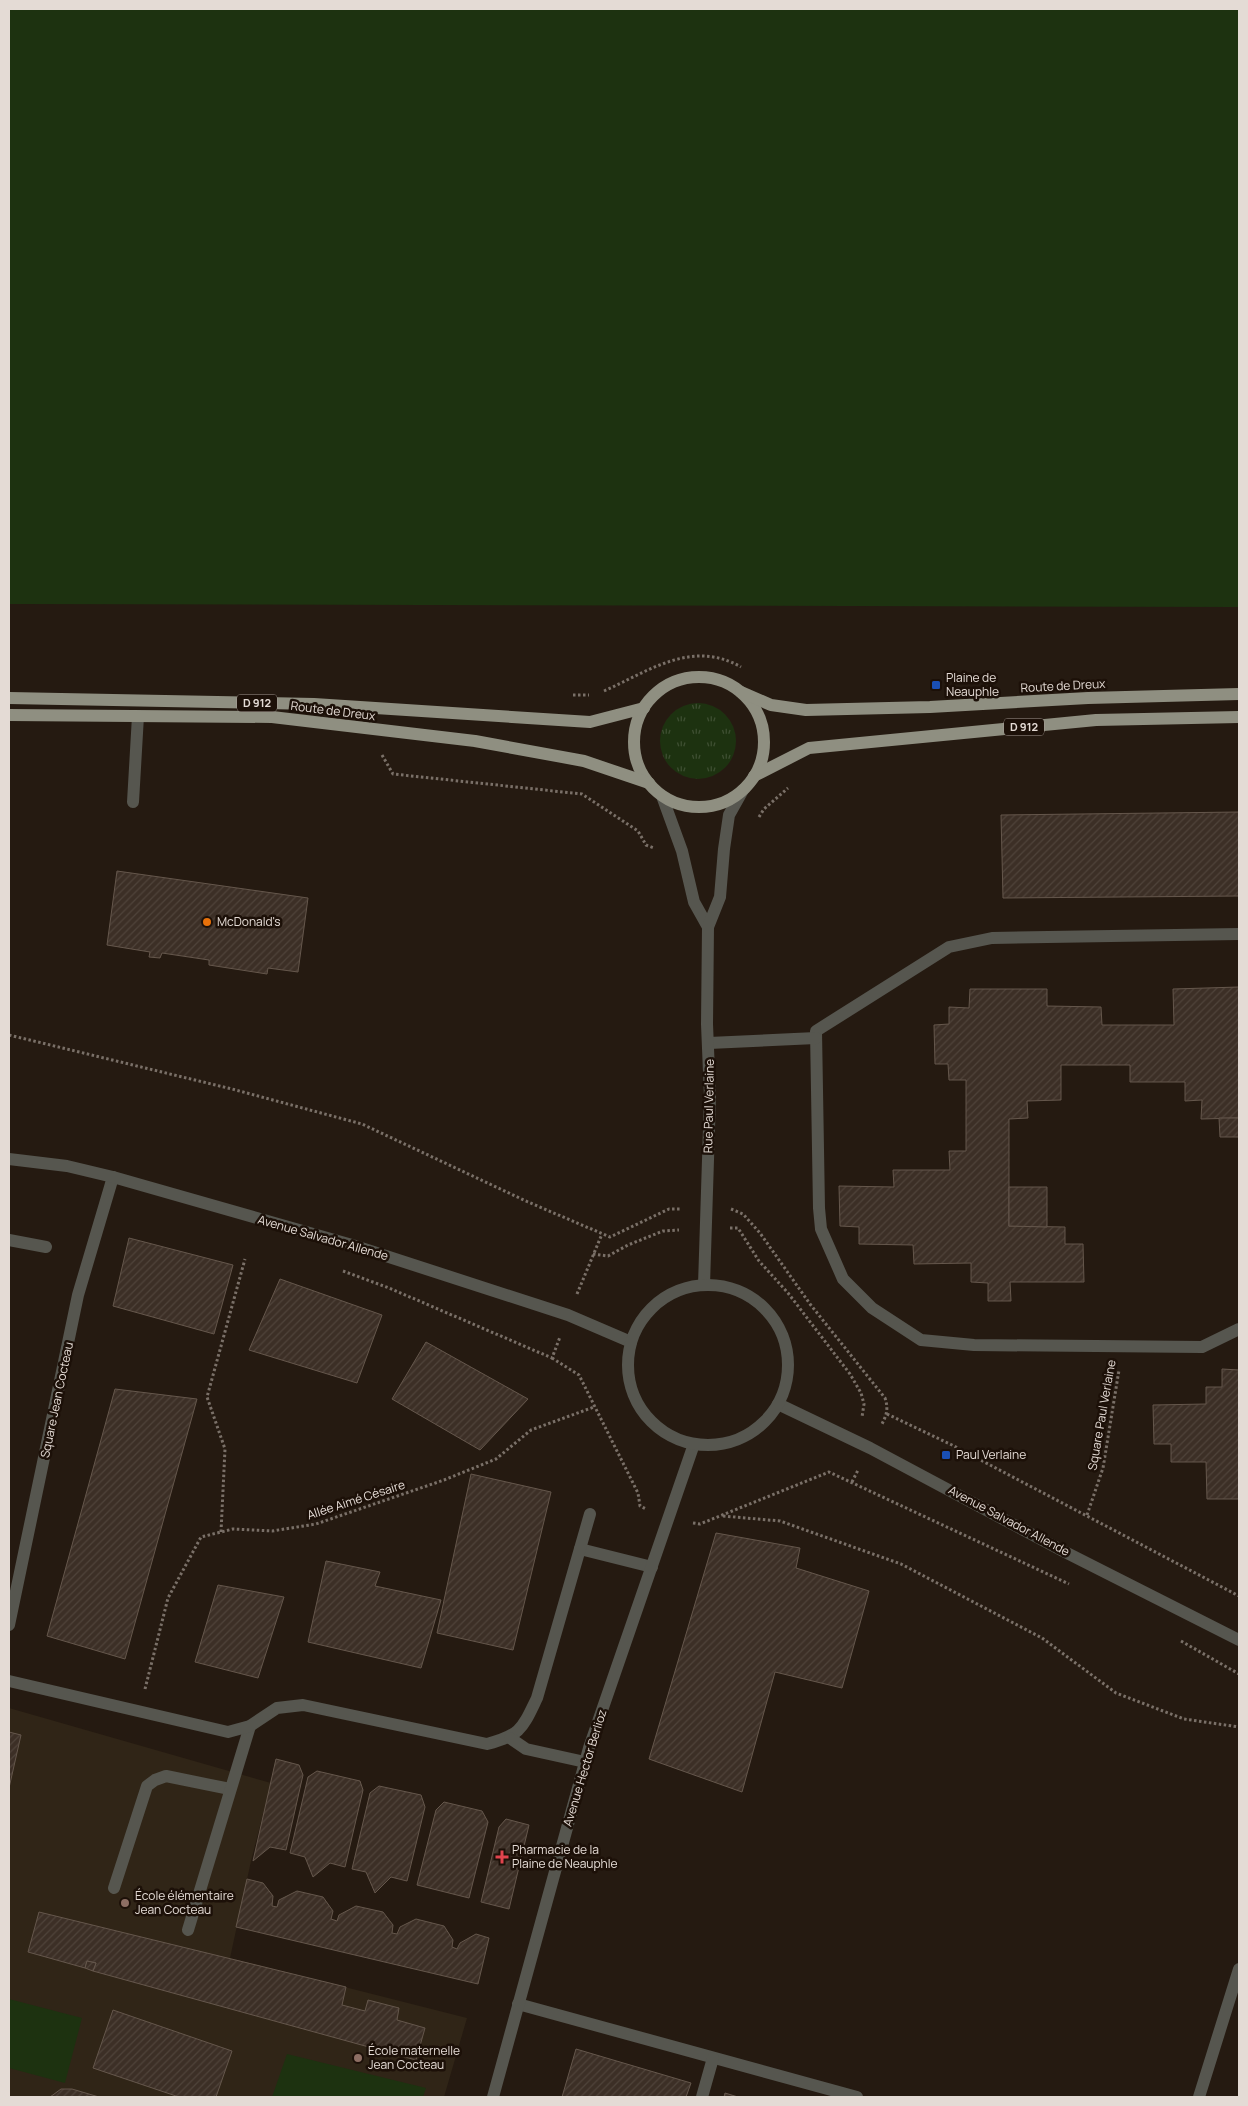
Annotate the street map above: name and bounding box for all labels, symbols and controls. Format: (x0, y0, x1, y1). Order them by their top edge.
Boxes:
place label: Plaine de Neauphle (946, 669, 999, 700)
street label: Route de Dreux (1020, 675, 1107, 696)
marker: Plaine de Neauphle (930, 679, 942, 691)
road number: D 912 (237, 694, 277, 711)
street label: Route de Dreux (290, 697, 377, 724)
road number: D 912 (1004, 719, 1044, 736)
place label: McDonald's (217, 913, 281, 930)
marker: McDonald's (201, 916, 213, 928)
street label: Rue Paul Verlaine (699, 1059, 718, 1153)
street label: Avenue Salvador Allende (256, 1211, 390, 1264)
street label: Square Jean Cocteau (36, 1340, 77, 1459)
street label: Square Paul Verlaine (1083, 1358, 1120, 1472)
place label: Paul Verlaine (956, 1446, 1026, 1463)
marker: Paul Verlaine (940, 1449, 952, 1461)
street label: Allée Aimé Césaire (305, 1476, 407, 1523)
street label: Avenue Salvador Allende (946, 1481, 1073, 1560)
street label: Avenue Hector Berlioz (559, 1707, 610, 1828)
place label: Pharmacie de la Plaine de Neauphle (512, 1841, 618, 1872)
marker: Pharmacie de la Plaine de Neauphle (496, 1851, 508, 1863)
place label: École élémentaire Jean Cocteau (135, 1887, 234, 1918)
marker: École élémentaire Jean Cocteau (119, 1897, 131, 1909)
place label: École maternelle Jean Cocteau (368, 2042, 460, 2073)
marker: École maternelle Jean Cocteau (352, 2052, 364, 2064)

